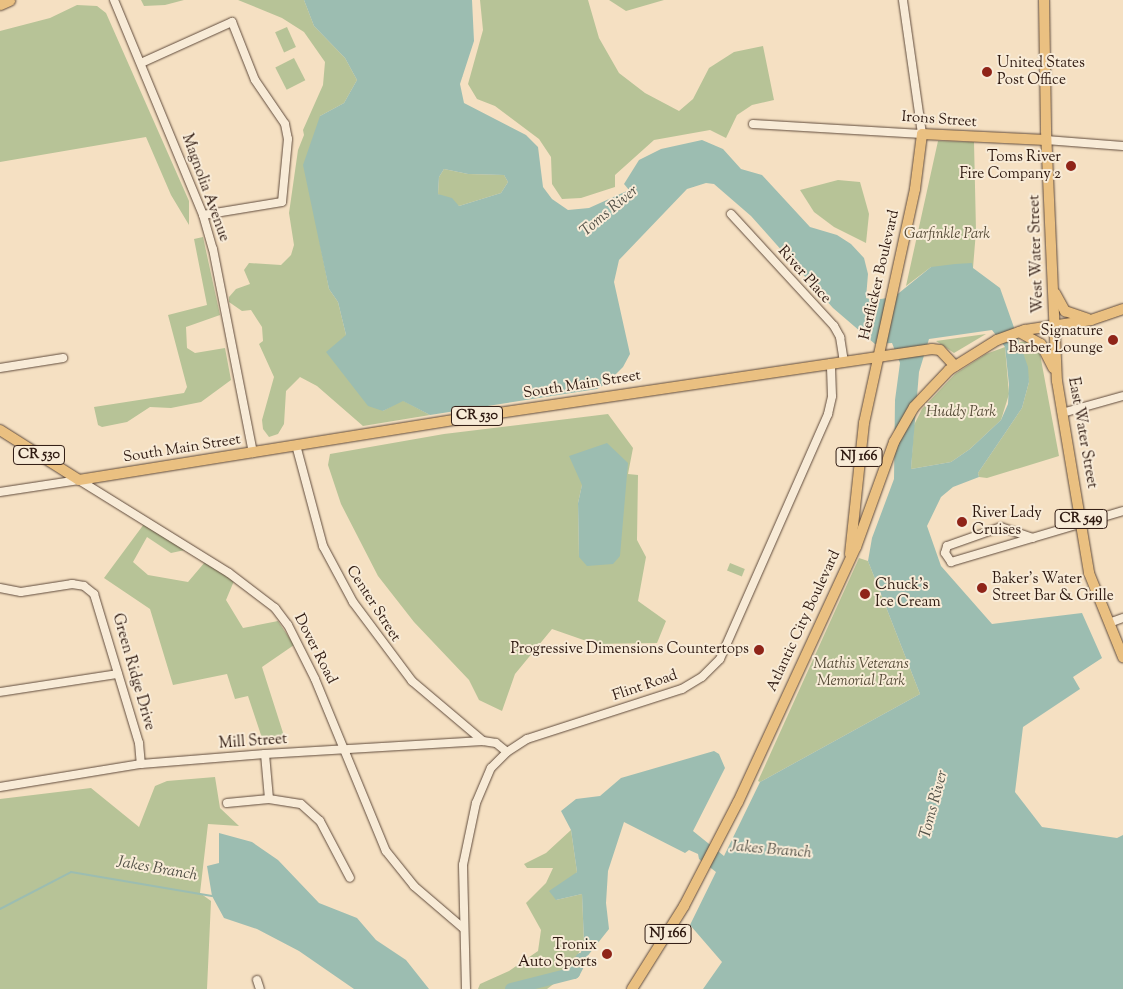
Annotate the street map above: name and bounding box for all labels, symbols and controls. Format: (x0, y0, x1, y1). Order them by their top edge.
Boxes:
place label: United States Post Office (997, 54, 1085, 89)
marker: United States Post Office (981, 66, 993, 78)
street label: Irons Street (901, 108, 977, 132)
street label: Magnolia Avenue (177, 132, 233, 244)
place label: Toms River Fire Company 2 (959, 148, 1061, 183)
marker: Toms River Fire Company 2 (1065, 160, 1077, 172)
water label: Toms River (577, 182, 643, 242)
street label: West Water Street (1026, 194, 1048, 314)
street label: Herflicker Boulevard (856, 208, 904, 342)
park label: Garfinkle Park (904, 226, 990, 244)
street label: River Place (773, 242, 835, 308)
place label: Signature Barber Lounge (1009, 322, 1103, 357)
marker: Signature Barber Lounge (1107, 334, 1119, 346)
street label: South Main Street (522, 367, 642, 403)
street label: East Water Street (1063, 376, 1101, 490)
road number: CR 530 (451, 404, 503, 428)
park label: Huddy Park (926, 404, 996, 422)
street label: South Main Street (122, 431, 242, 467)
road number: CR 530 (13, 444, 65, 466)
road number: NJ 166 (835, 446, 883, 468)
place label: River Lady Cruises (972, 504, 1042, 539)
road number: CR 549 (1054, 508, 1108, 530)
marker: River Lady Cruises (956, 516, 968, 528)
street label: Atlantic City Boulevard (763, 547, 845, 695)
street label: Center Street (342, 563, 404, 645)
place label: Baker's Water Street Bar & Grille (992, 570, 1114, 605)
place label: Chuck's Ice Cream (875, 576, 941, 611)
marker: Baker's Water Street Bar & Grille (976, 582, 988, 594)
marker: Chuck's Ice Cream (859, 588, 871, 600)
street label: Green Ridge Drive (108, 611, 158, 733)
street label: Dover Road (290, 611, 340, 687)
place label: Progressive Dimensions Countertops (511, 641, 749, 659)
marker: Progressive Dimensions Countertops (753, 644, 765, 656)
park label: Mathis Veterans Memorial Park (813, 655, 909, 690)
street label: Flint Road (610, 666, 680, 706)
street label: Mill Street (218, 731, 288, 753)
water label: Toms River (917, 769, 953, 841)
water label: Jakes Branch (730, 838, 812, 864)
water label: Jakes Branch (115, 853, 199, 887)
road number: NJ 166 (644, 922, 692, 946)
place label: Tronix Auto Sports (518, 936, 597, 971)
marker: Tronix Auto Sports (601, 948, 613, 960)

